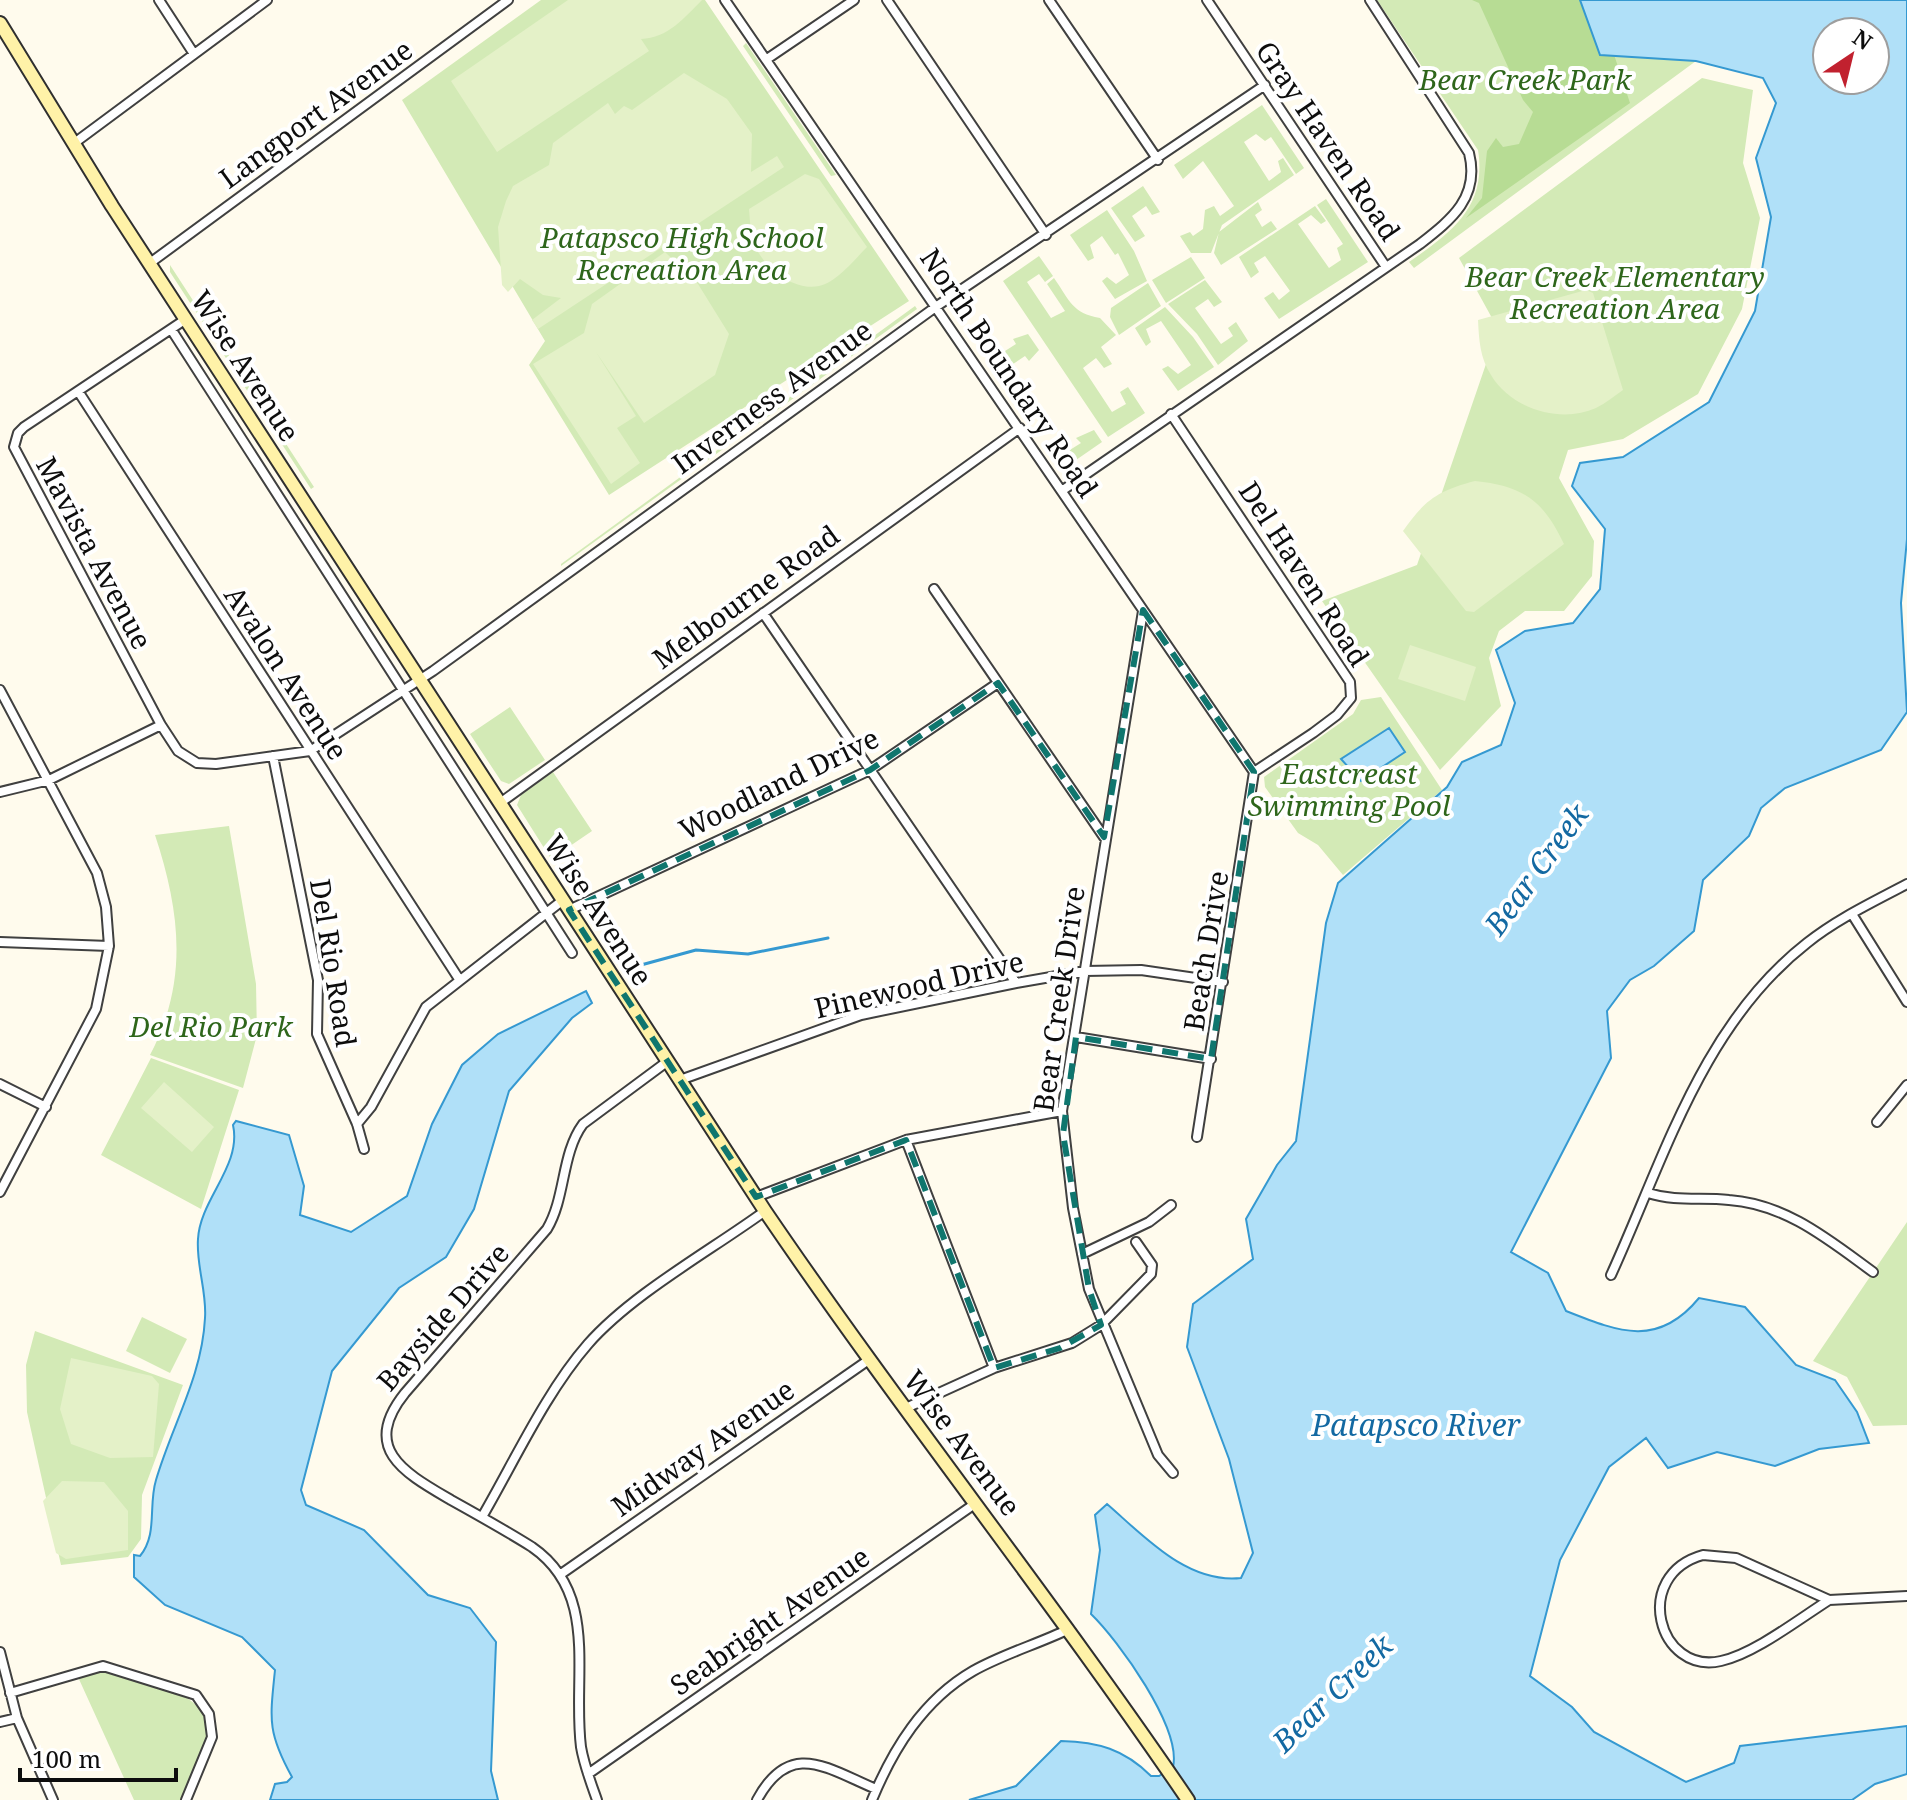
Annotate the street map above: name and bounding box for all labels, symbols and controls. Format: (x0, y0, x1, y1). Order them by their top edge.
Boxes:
north arrow (1811, 16, 1891, 96)
text: N (1847, 22, 1879, 56)
street label: Langport Avenue (211, 30, 420, 196)
street label: Gray Haven Road (1248, 33, 1410, 248)
park label: Bear Creek Park (1418, 60, 1632, 98)
park label: Patapsco High School Recreation Area (540, 218, 824, 288)
street label: North Boundary Road (912, 240, 1107, 504)
park label: Bear Creek Elementary Recreation Area (1464, 257, 1765, 327)
street label: Wise Avenue (183, 282, 309, 448)
street label: Inverness Avenue (664, 311, 879, 482)
street label: Mavista Avenue (28, 450, 162, 655)
street label: Del Haven Road (1231, 474, 1379, 673)
street label: Melbourne Road (644, 516, 846, 677)
street label: Avalon Avenue (216, 578, 357, 767)
street label: Woodland Drive (672, 718, 885, 848)
park label: Eastcreast Swimming Pool (1248, 754, 1451, 824)
water label: Bear Creek (1474, 795, 1598, 944)
street label: Wise Avenue (536, 826, 662, 992)
street label: Beach Drive (1174, 868, 1236, 1034)
street label: Del Rio Road (302, 876, 366, 1050)
street label: Bear Creek Drive (1023, 884, 1093, 1114)
street label: Pinewood Drive (810, 941, 1027, 1027)
park label: Del Rio Park (129, 1007, 294, 1045)
street label: Bayside Drive (368, 1234, 517, 1398)
street label: Wise Avenue (895, 1362, 1030, 1523)
street label: Midway Avenue (603, 1370, 801, 1524)
water label: Patapsco River (1310, 1404, 1522, 1445)
street label: Seabright Avenue (662, 1537, 877, 1703)
water label: Bear Creek (1262, 1625, 1402, 1761)
scale bar (20, 1732, 176, 1782)
text: 100 m (32, 1742, 101, 1775)

